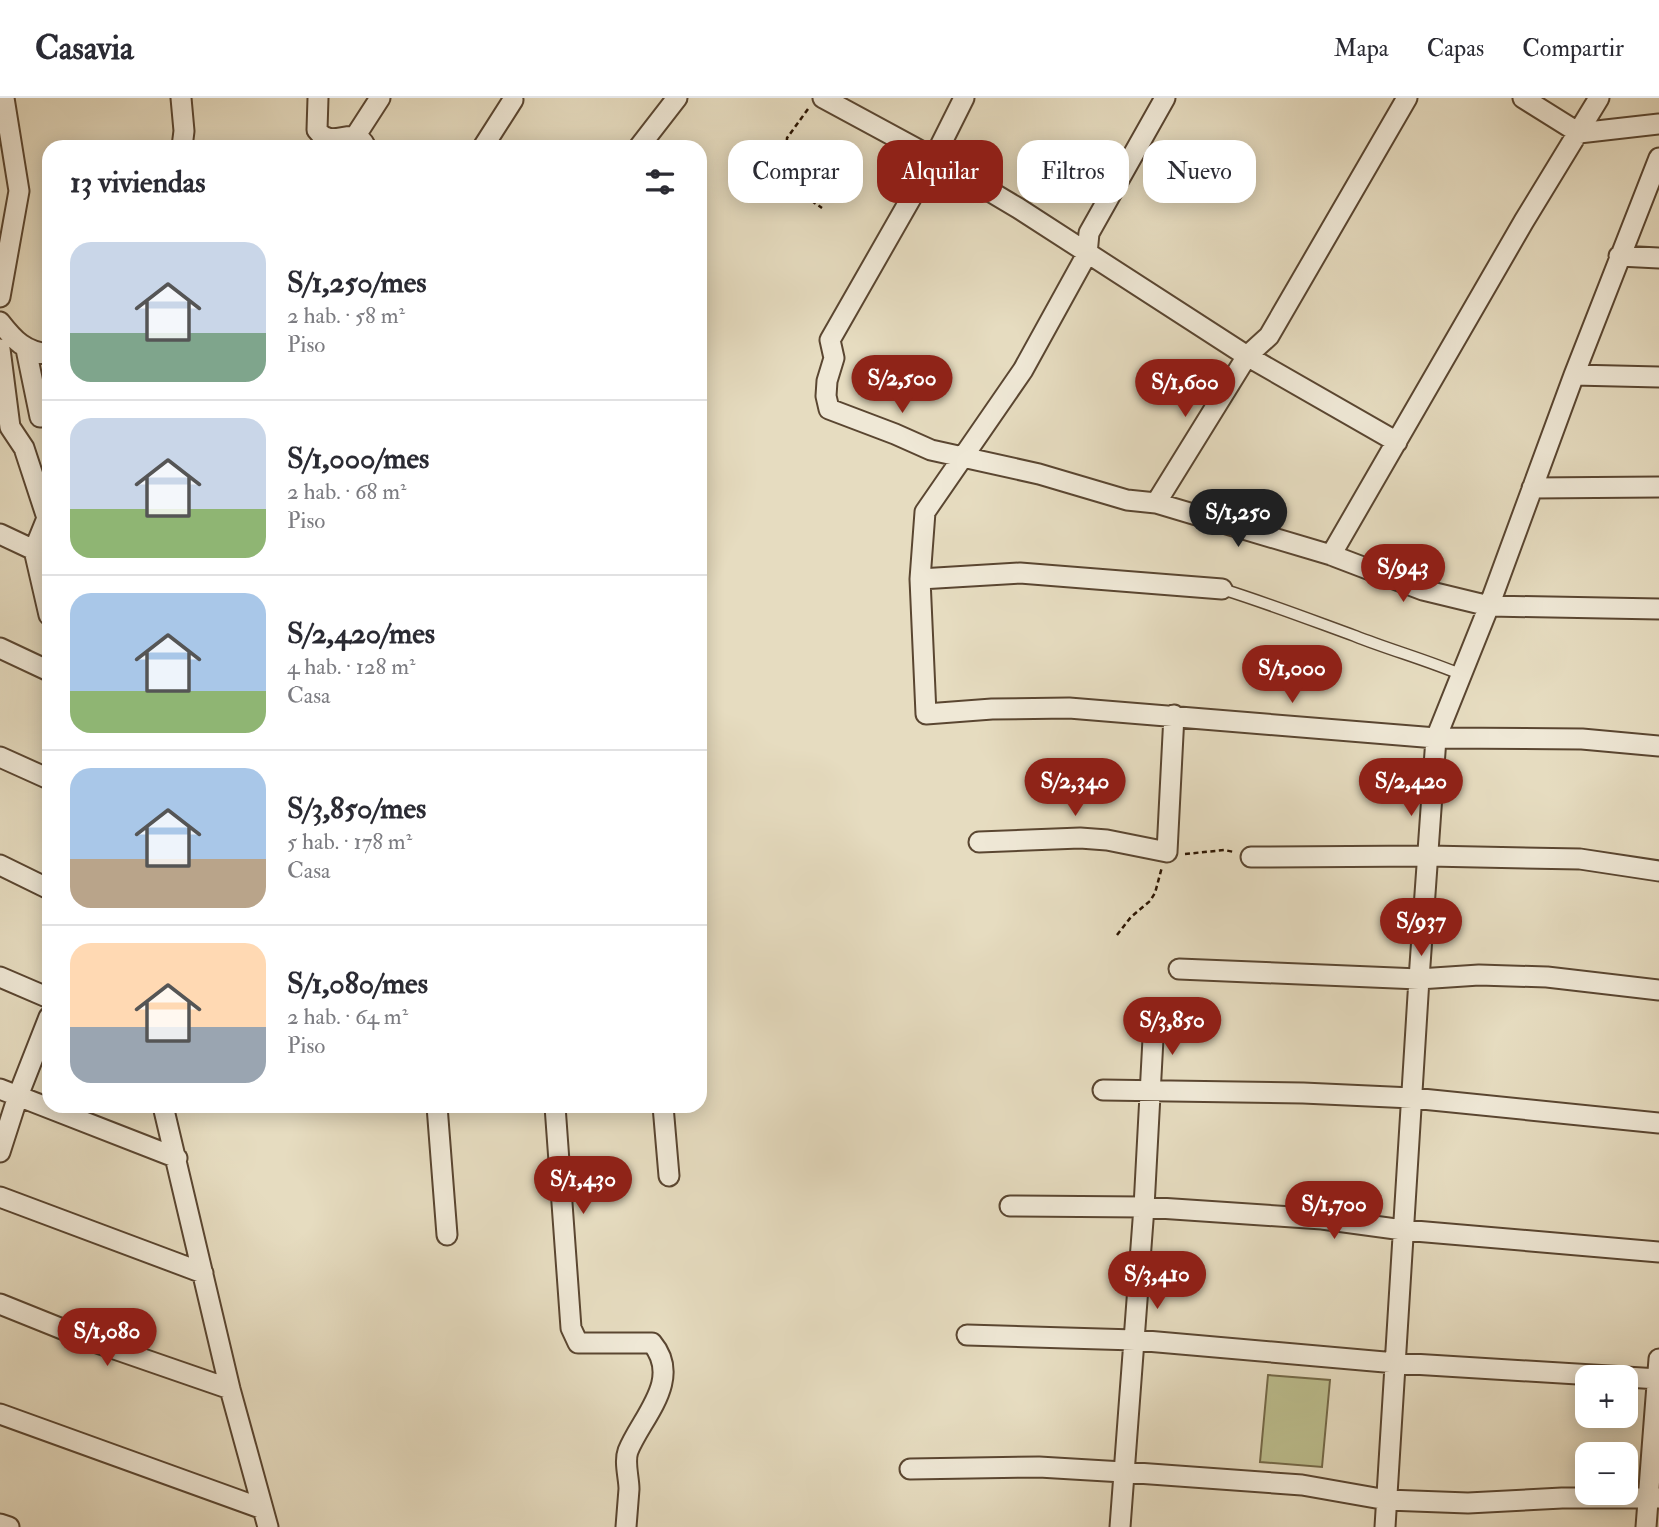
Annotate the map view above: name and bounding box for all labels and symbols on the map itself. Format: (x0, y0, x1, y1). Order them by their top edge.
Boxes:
pin: S/2,500 (837, 356, 967, 415)
pin: S/1,600 (1120, 360, 1250, 419)
pin: S/1,250 (1173, 490, 1303, 549)
pin: S/943 (1354, 545, 1452, 604)
pin: S/1,000 (1227, 646, 1357, 705)
pin: S/2,340 (1010, 758, 1140, 818)
pin: S/2,420 (1346, 758, 1476, 818)
pin: S/937 (1372, 898, 1470, 958)
pin: S/3,850 (1107, 998, 1237, 1057)
pin: S/1,430 (518, 1156, 648, 1216)
pin: S/1,700 (1269, 1182, 1399, 1241)
pin: S/3,410 (1092, 1252, 1222, 1311)
pin: S/1,080 (42, 1308, 172, 1368)

